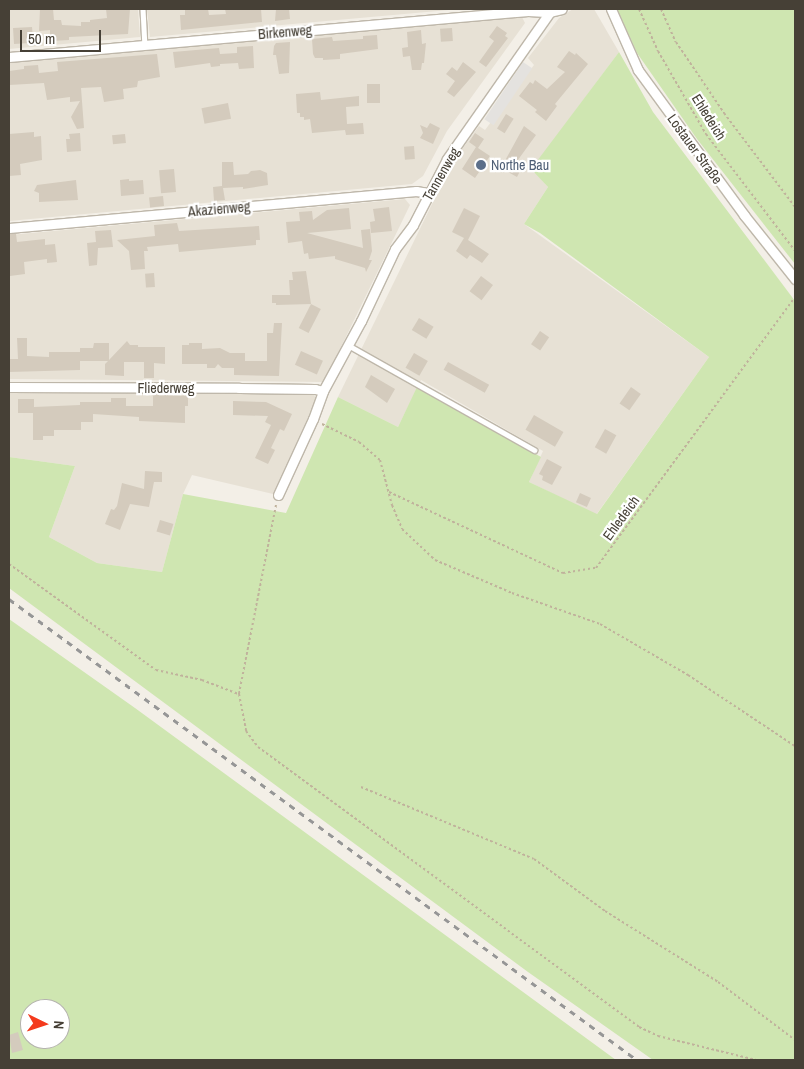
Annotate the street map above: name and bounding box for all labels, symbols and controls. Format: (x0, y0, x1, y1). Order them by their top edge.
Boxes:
scale bar (22, 20, 104, 52)
street label: Birkenweg (257, 21, 313, 43)
text: 50 m (28, 28, 55, 49)
street label: Ehledeich (688, 91, 730, 143)
street label: Lostauer Straße (664, 111, 726, 187)
street label: Tannenweg (419, 144, 463, 204)
place label: Northe Bau (491, 157, 549, 173)
marker: Northe Bau (475, 159, 487, 171)
street label: Akazienweg (187, 198, 251, 220)
street label: Fliederweg (138, 380, 194, 396)
street label: Ehledeich (599, 492, 643, 544)
north arrow (20, 999, 70, 1049)
text: N (50, 1020, 68, 1030)

